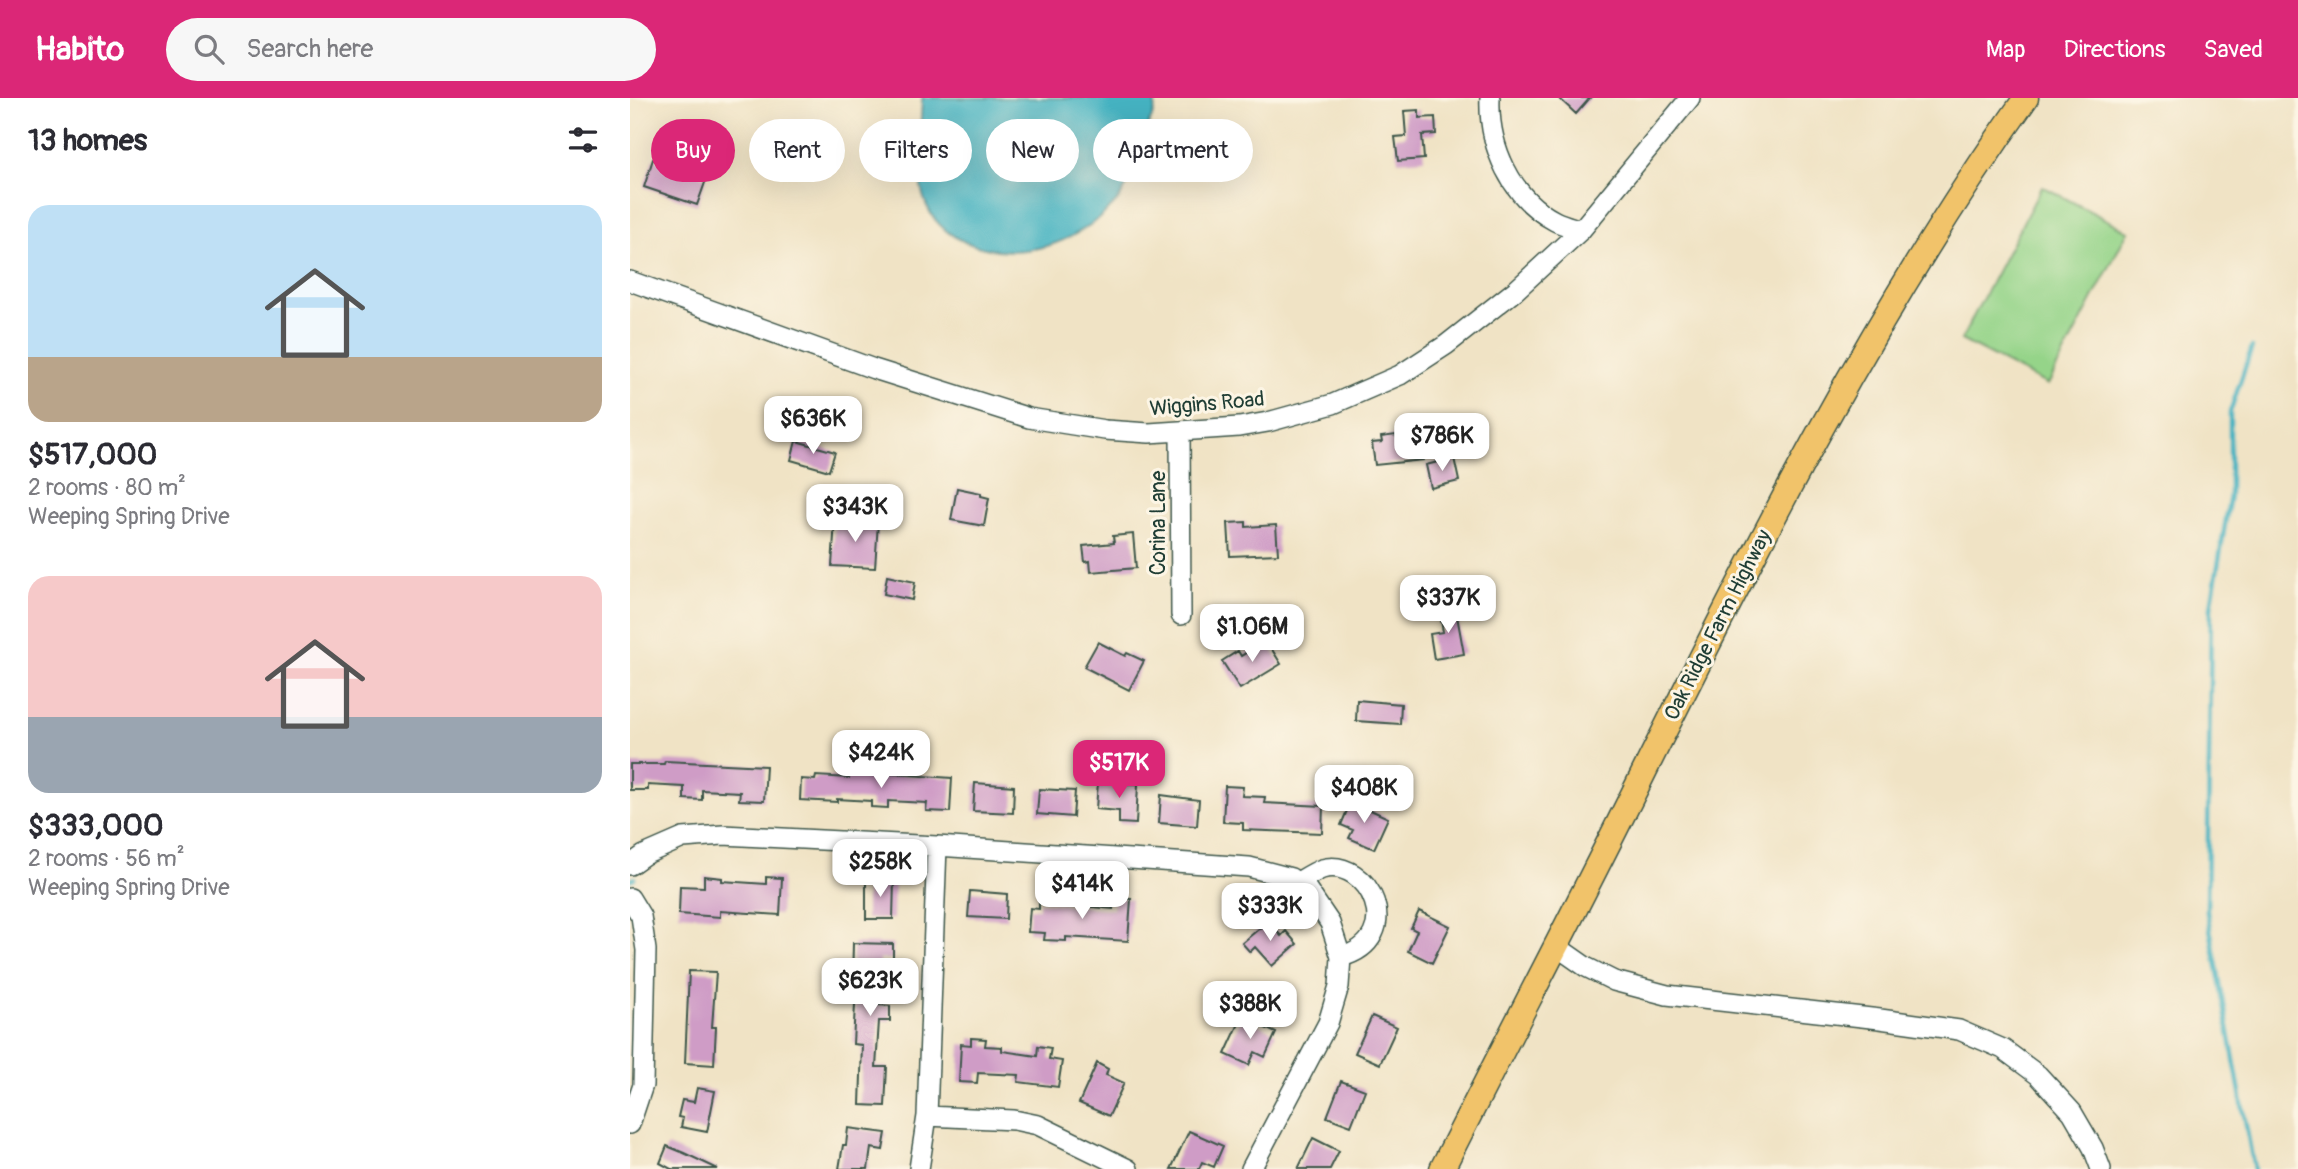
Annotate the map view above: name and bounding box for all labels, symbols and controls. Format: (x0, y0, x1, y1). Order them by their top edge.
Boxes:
search box (166, 18, 656, 81)
text: Habito (35, 29, 124, 70)
icon: search (190, 30, 228, 68)
text: Search here (246, 33, 373, 65)
text: Map (1986, 35, 2026, 64)
text: Directions (2064, 35, 2165, 64)
text: Saved (2203, 35, 2263, 64)
chip: Buy (651, 119, 735, 182)
chip: Rent (749, 119, 845, 182)
chip: Filters (859, 119, 972, 182)
chip: New (986, 119, 1079, 182)
chip: Apartment (1093, 119, 1253, 182)
icon: filters (564, 121, 602, 159)
text: 13 homes (28, 122, 147, 159)
icon: home (252, 250, 378, 376)
street label: Wiggins Road (1148, 386, 1266, 422)
pin: $636K (764, 396, 862, 456)
text: $636K (780, 404, 846, 433)
pin: $786K (1393, 414, 1491, 473)
text: $786K (1410, 421, 1474, 450)
text: $517,000 (28, 436, 157, 473)
street label: Corina Lane (1145, 470, 1172, 575)
text: 2 rooms · 80 m² (28, 473, 186, 502)
pin: $343K (806, 484, 904, 544)
text: $343K (822, 492, 888, 521)
text: Weeping Spring Drive (28, 502, 230, 531)
street label: Oak Ridge Farm Highway (1658, 525, 1778, 725)
pin: $337K (1399, 575, 1497, 635)
text: $337K (1416, 583, 1480, 612)
pin: $1.06M (1195, 604, 1309, 664)
text: $1.06M (1216, 612, 1288, 641)
icon: home (252, 621, 378, 747)
pin: $424K (832, 730, 930, 790)
text: $424K (848, 738, 914, 767)
pin: $517K (1070, 740, 1168, 800)
text: $517K (1089, 748, 1149, 777)
pin: $408K (1315, 766, 1413, 825)
text: $408K (1331, 773, 1397, 802)
text: $333,000 (28, 807, 164, 844)
pin: $258K (831, 840, 929, 899)
text: 2 rooms · 56 m² (28, 844, 185, 873)
text: $258K (848, 847, 912, 876)
pin: $414K (1033, 862, 1131, 921)
text: $414K (1051, 869, 1113, 898)
text: Weeping Spring Drive (28, 873, 230, 902)
pin: $333K (1221, 884, 1319, 943)
text: $333K (1238, 891, 1302, 920)
pin: $623K (821, 958, 919, 1018)
text: $623K (838, 966, 902, 995)
pin: $388K (1201, 982, 1299, 1041)
text: $388K (1219, 989, 1281, 1018)

